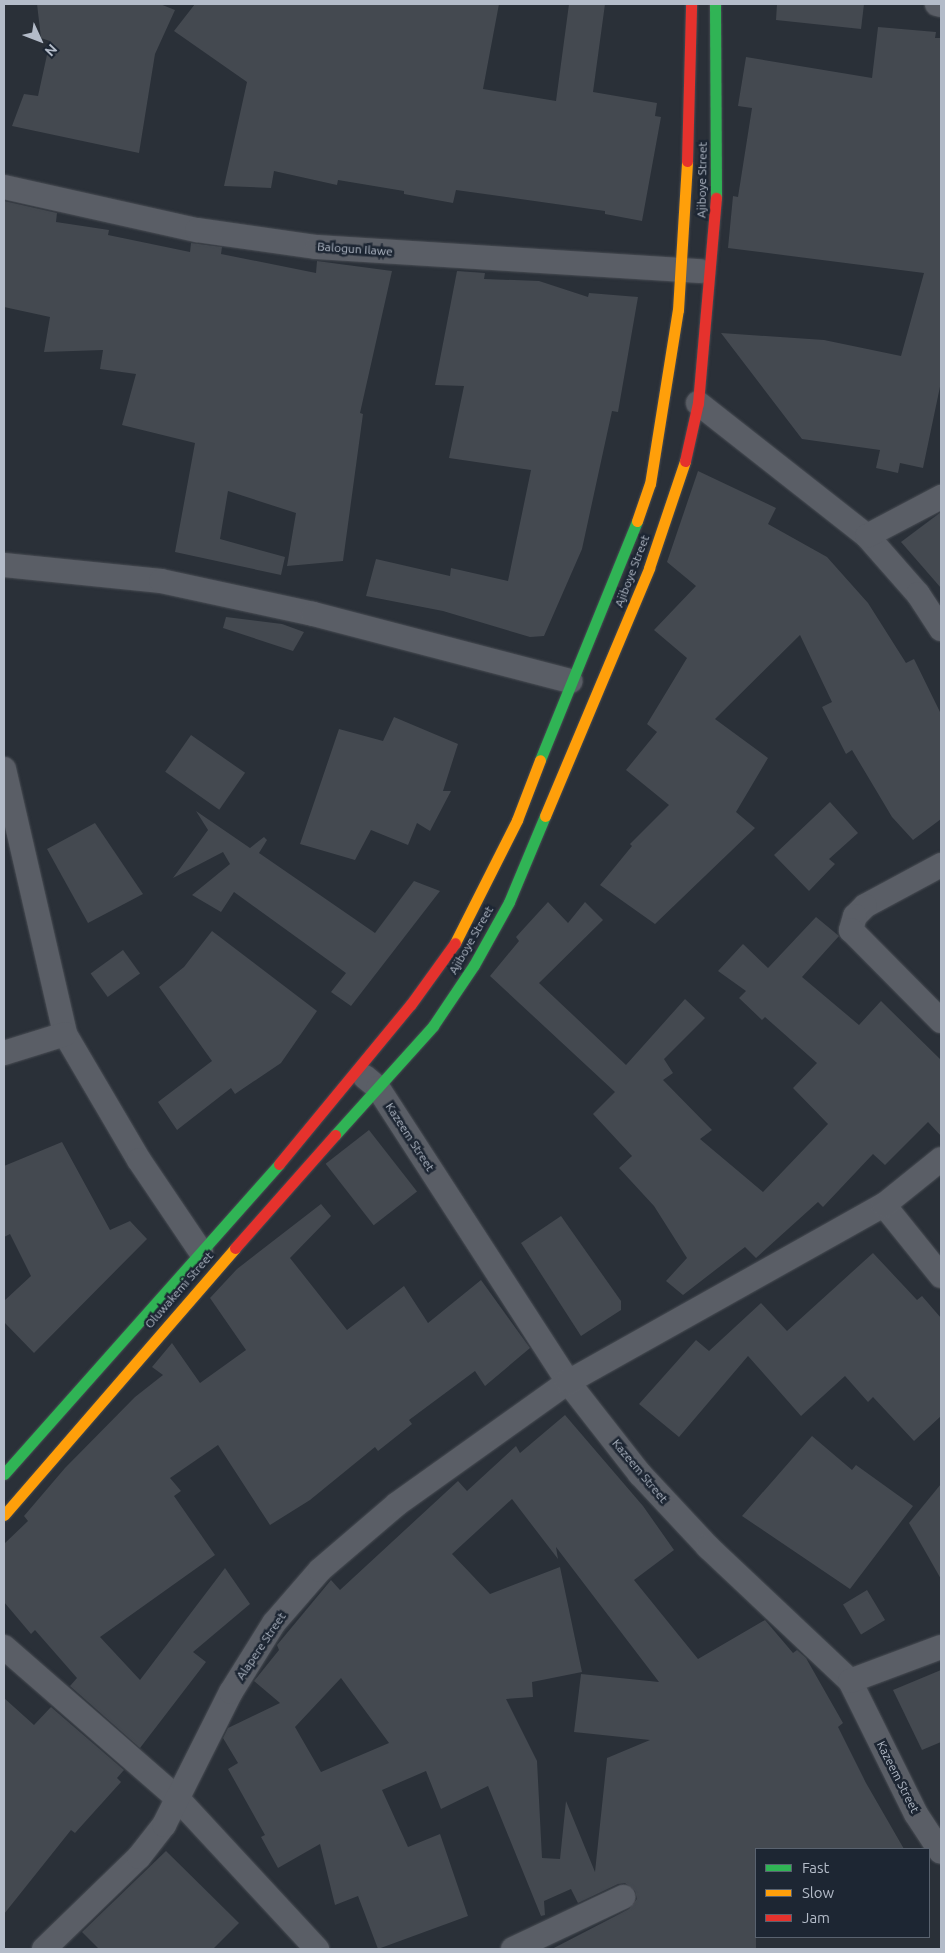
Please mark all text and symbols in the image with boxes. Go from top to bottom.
north arrow [15,15,65,65]
text: N [42,41,60,60]
street label: Ajiboye Street [694,142,710,218]
street label: Balogun Ilawe [317,239,393,259]
street label: Ajiboye Street [612,533,652,609]
street label: Ajiboye Street [446,903,496,977]
street label: Kazeem Street [383,1100,437,1174]
street label: Oluwakemi Street [142,1249,216,1331]
street label: Kazeem Street [609,1436,671,1506]
street label: Alapere Street [233,1610,289,1682]
street label: Kazeem Street [874,1739,922,1815]
legend [755,1848,930,1938]
text: Fast [802,1859,829,1876]
text: Slow [802,1884,834,1901]
text: Jam [802,1909,830,1926]

